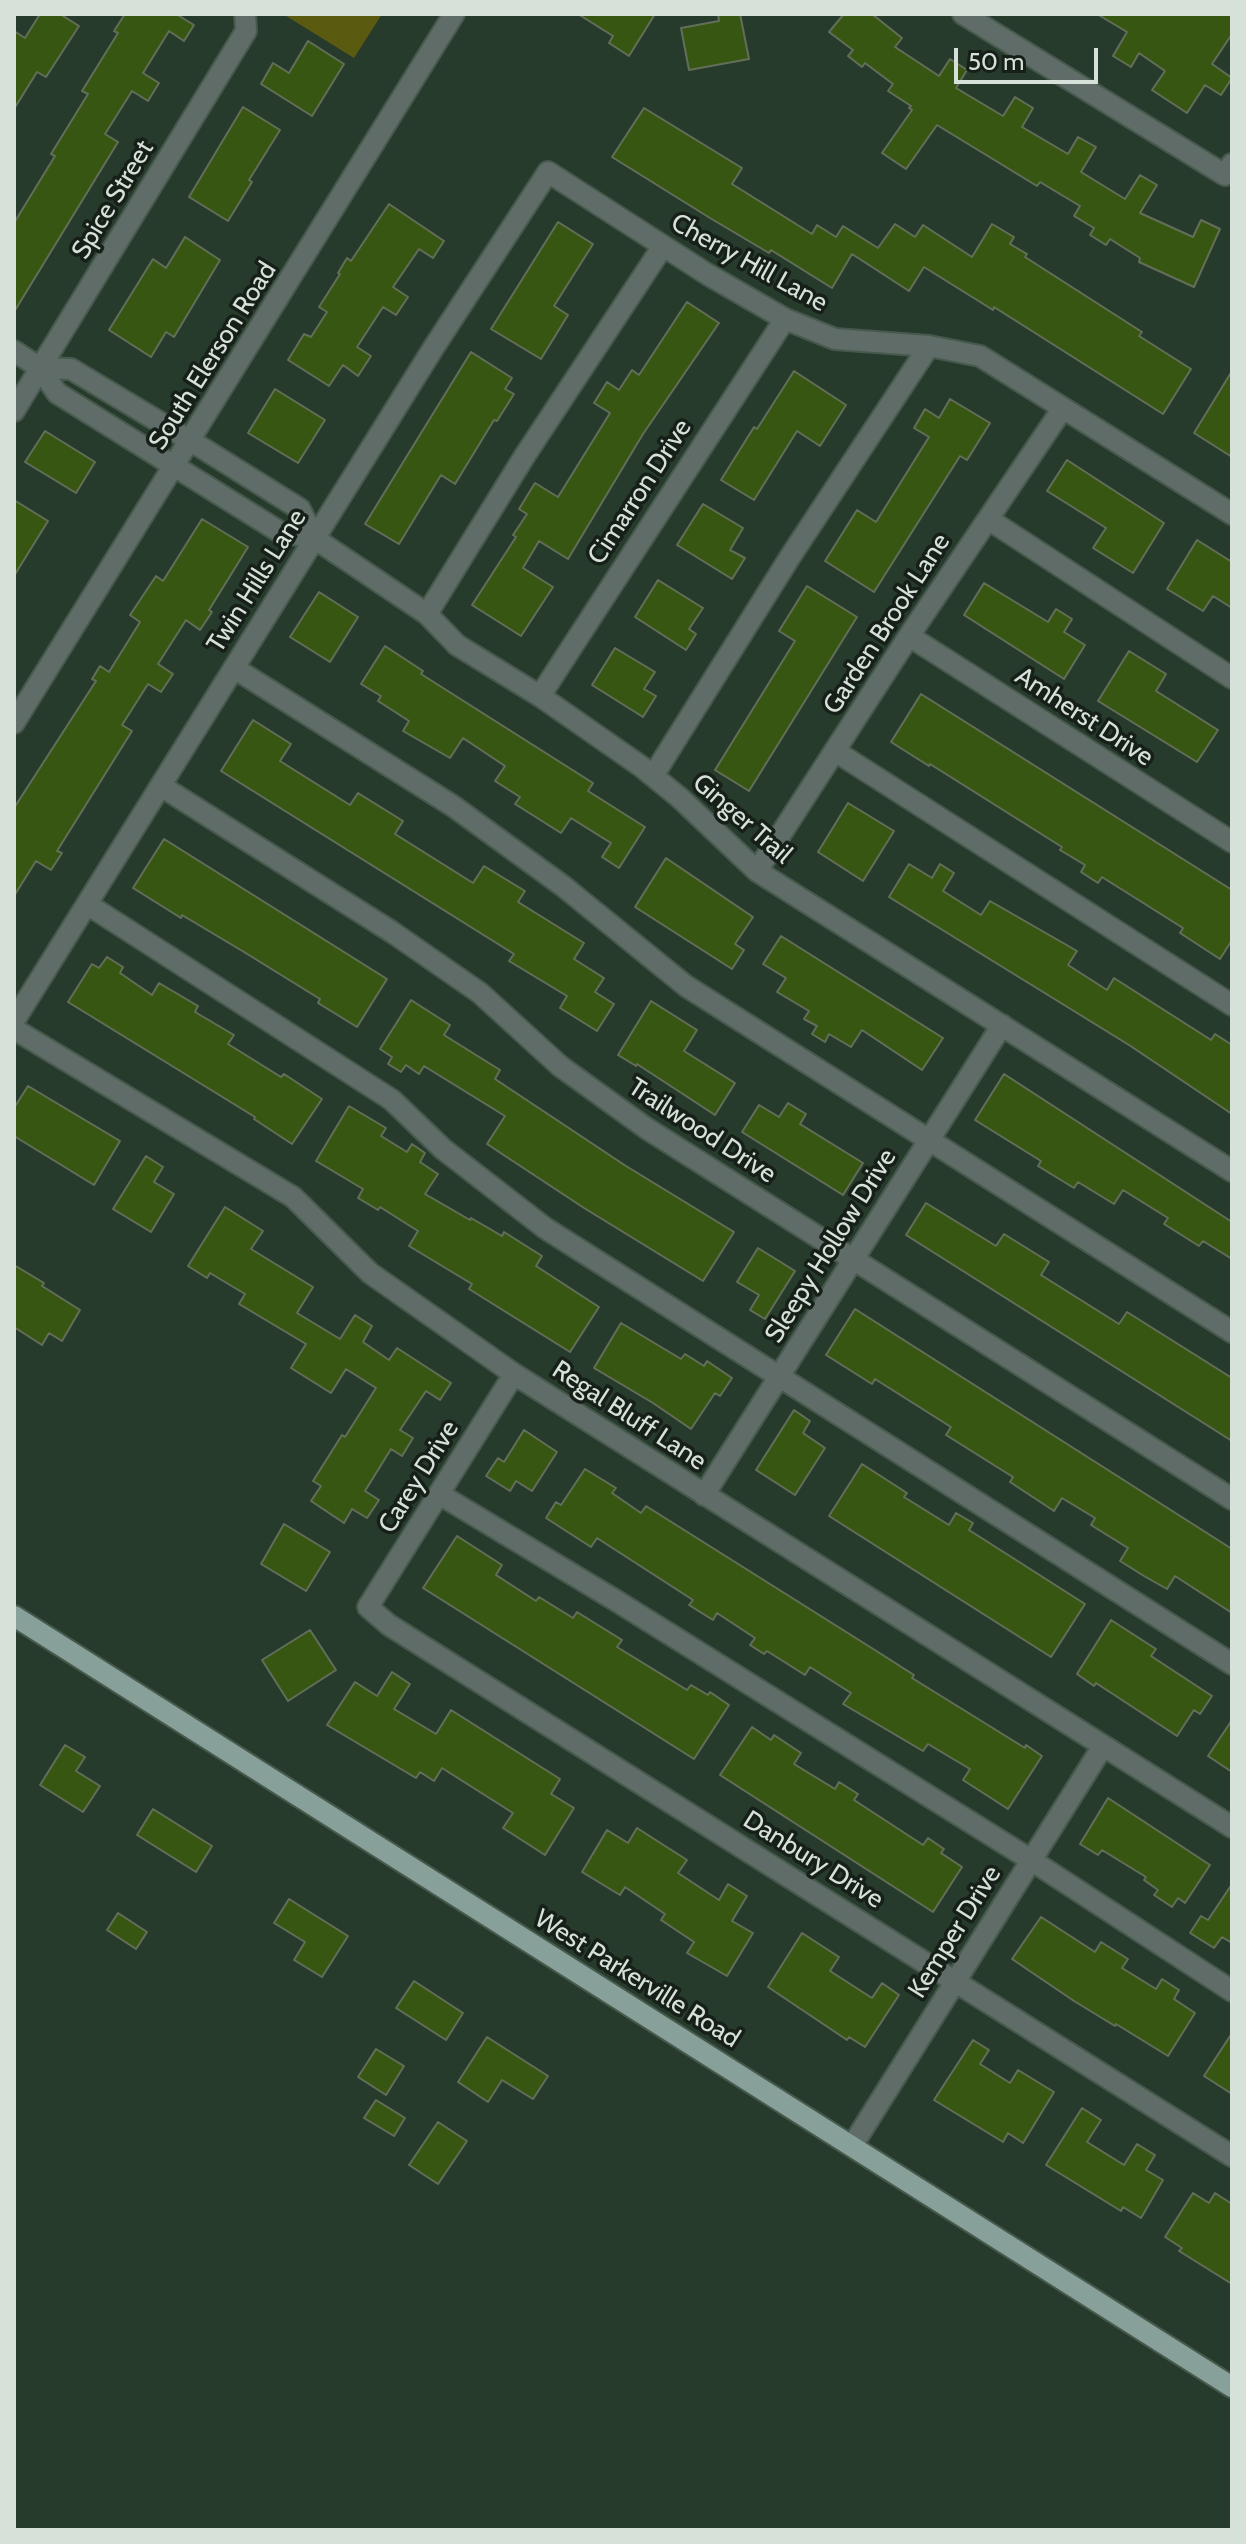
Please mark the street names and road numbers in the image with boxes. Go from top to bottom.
street label: Spice Street [65,135,161,265]
street label: Cherry Hill Lane [665,207,833,319]
street label: South Elerson Road [143,256,283,456]
street label: Cimarron Drive [582,414,698,570]
street label: Twin Hills Lane [201,504,313,658]
street label: Garden Brook Lane [817,528,957,720]
street label: Amherst Drive [1009,661,1159,773]
street label: Ginger Trail [686,767,798,871]
street label: Trailwood Drive [622,1072,782,1190]
street label: Sleepy Hollow Drive [759,1143,903,1349]
street label: Regal Bluff Lane [546,1355,712,1477]
street label: Carey Drive [372,1415,466,1539]
street label: Danbury Drive [737,1805,889,1915]
street label: Kemper Drive [902,1860,1008,2004]
street label: West Parkerville Road [529,1903,745,2055]

